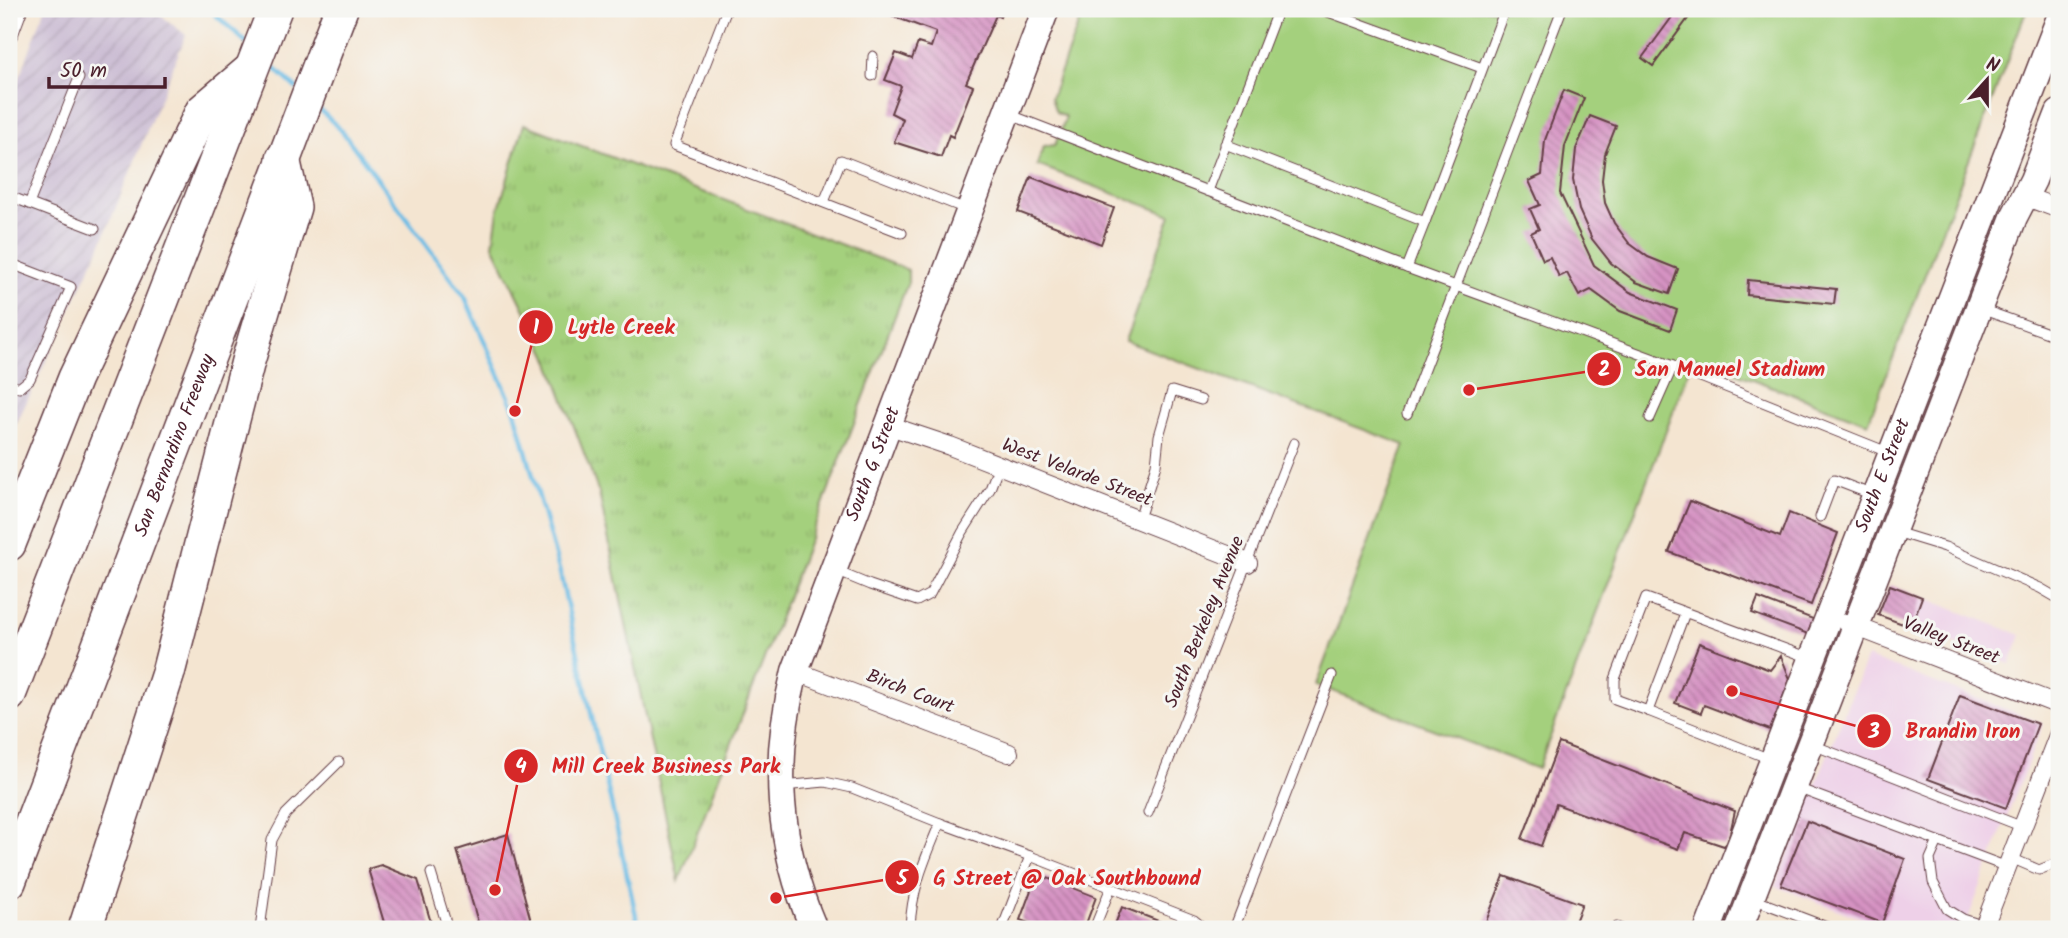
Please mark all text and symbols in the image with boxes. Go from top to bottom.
scale bar [49,46,164,90]
north arrow [1952,46,2022,116]
text: N [1981,50,2003,82]
text: 50 m [60,55,107,88]
callout: Lytle Creek [518,306,689,348]
text: 1 [533,312,540,345]
text: Lytle Creek [567,312,675,345]
callout: San Manuel Stadium [1586,348,1840,390]
street label: San Bernardino Freeway [127,349,224,541]
text: 2 [1598,354,1610,387]
text: San Manuel Stadium [1635,354,1825,387]
street label: South G Street [838,402,909,526]
street label: South E Street [1847,414,1919,537]
street label: West Velarde Street [997,431,1157,516]
street label: South Berkeley Avenue [1157,531,1253,712]
street label: Valley Street [1898,609,2004,673]
street label: Birch Court [862,662,959,723]
callout: Brandin Iron [1857,710,2035,752]
text: 3 [1867,716,1880,749]
text: Brandin Iron [1906,716,2020,749]
callout: Mill Creek Business Park [503,745,795,787]
text: 4 [515,751,527,784]
text: Mill Creek Business Park [552,751,781,784]
callout: G Street @ Oak Southbound [884,856,1215,898]
text: 5 [896,863,910,896]
text: G Street @ Oak Southbound [933,863,1201,896]

